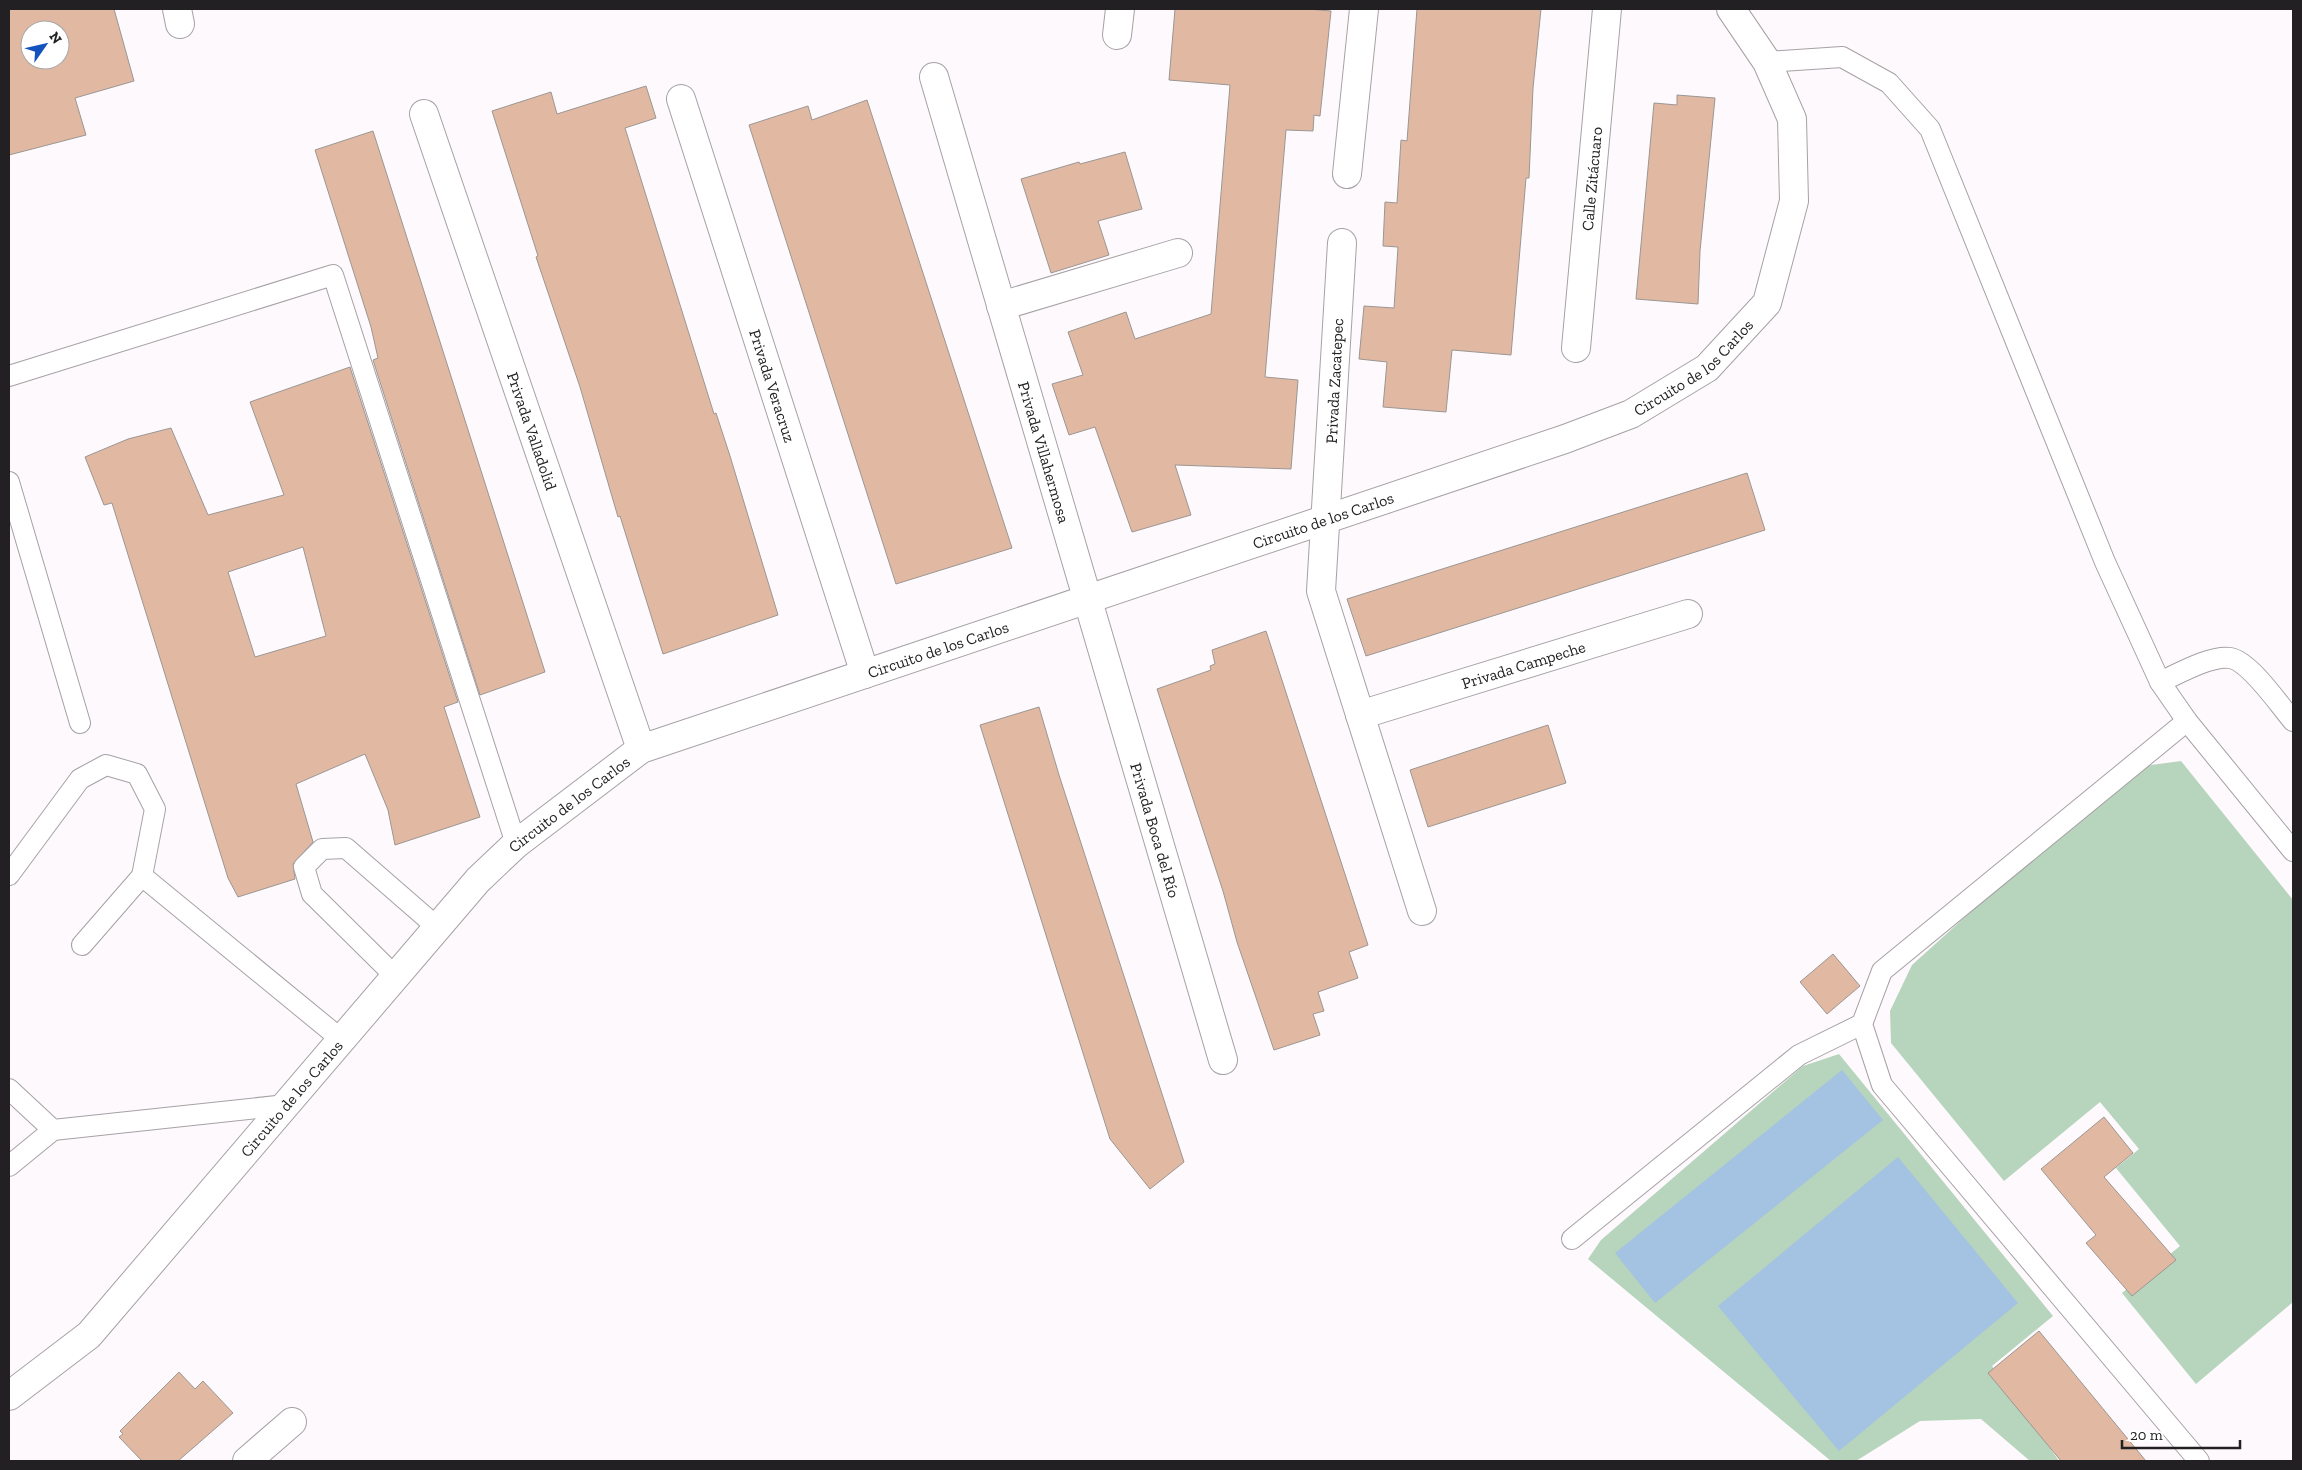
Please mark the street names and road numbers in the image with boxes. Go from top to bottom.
street label: Calle Zitácuaro [1578,126,1606,232]
street label: Circuito de los Carlos [1630,315,1757,420]
street label: Privada Zacatepec [1322,318,1347,444]
street label: Privada Veracruz [745,327,799,445]
street label: Privada Valladolid [503,370,561,493]
street label: Privada Villahermosa [1014,379,1074,525]
street label: Circuito de los Carlos [1250,488,1396,553]
street label: Circuito de los Carlos [865,617,1011,682]
street label: Privada Campeche [1459,637,1588,693]
street label: Circuito de los Carlos [504,752,634,856]
street label: Privada Boca del Río [1126,761,1184,900]
street label: Circuito de los Carlos [237,1036,347,1161]

